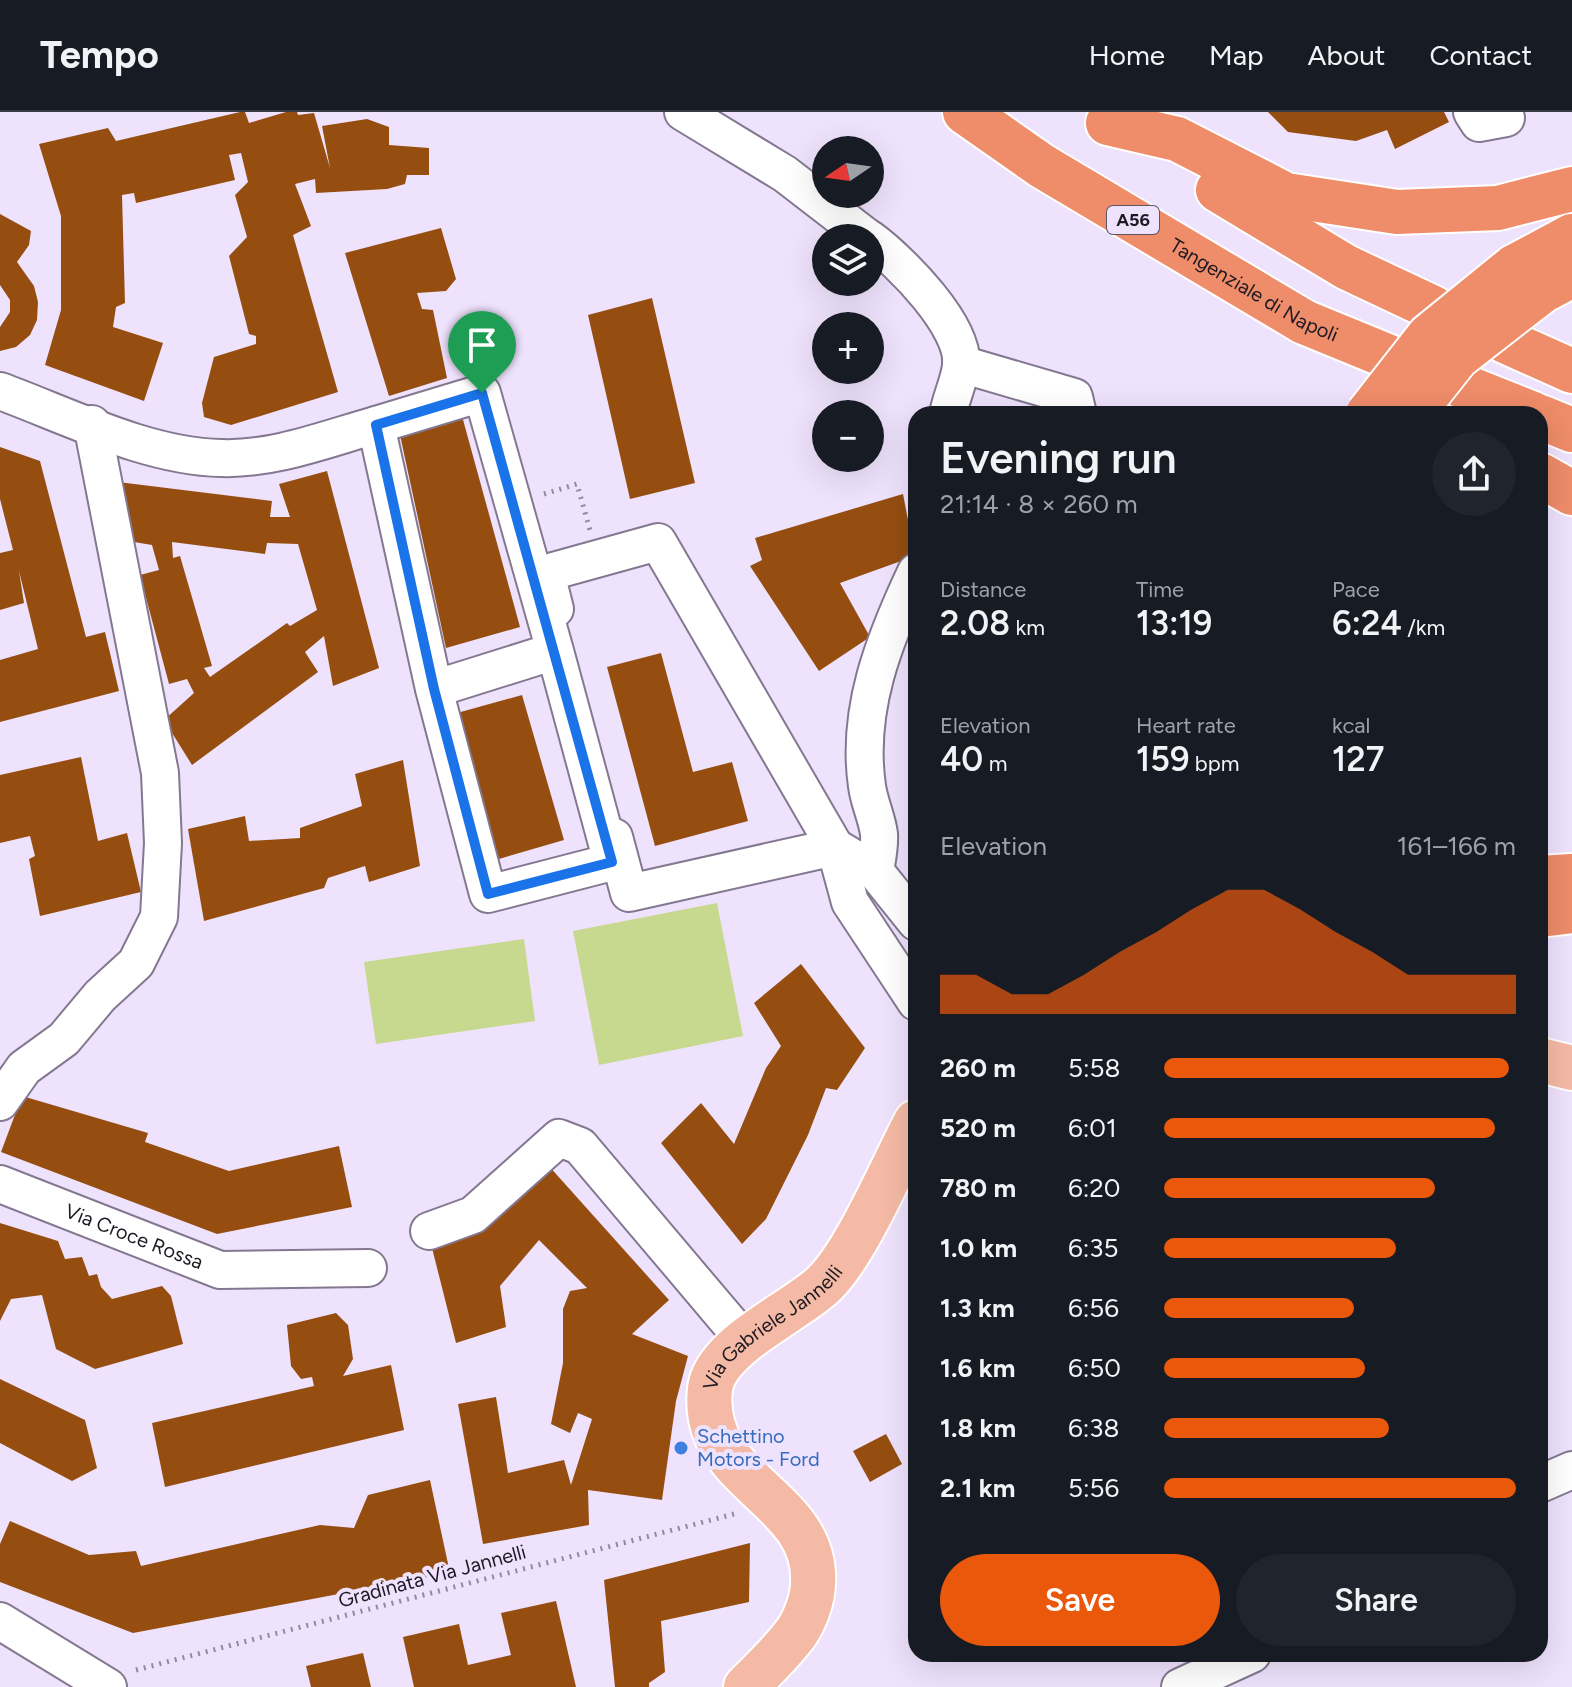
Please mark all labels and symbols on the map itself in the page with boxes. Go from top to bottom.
north arrow [812,136,884,208]
road number: A56 [1107,206,1159,234]
street label: Tangenziale di Napoli [1166,233,1342,347]
pin [448,311,516,393]
street label: Via Croce Rossa [62,1199,207,1274]
street label: Via Gabriele Jannelli [698,1260,848,1393]
place label: Schettino Motors - Ford [697,1424,820,1471]
marker: Schettino Motors - Ford [672,1439,690,1457]
street label: Gradinata Via Jannelli [336,1539,528,1613]

